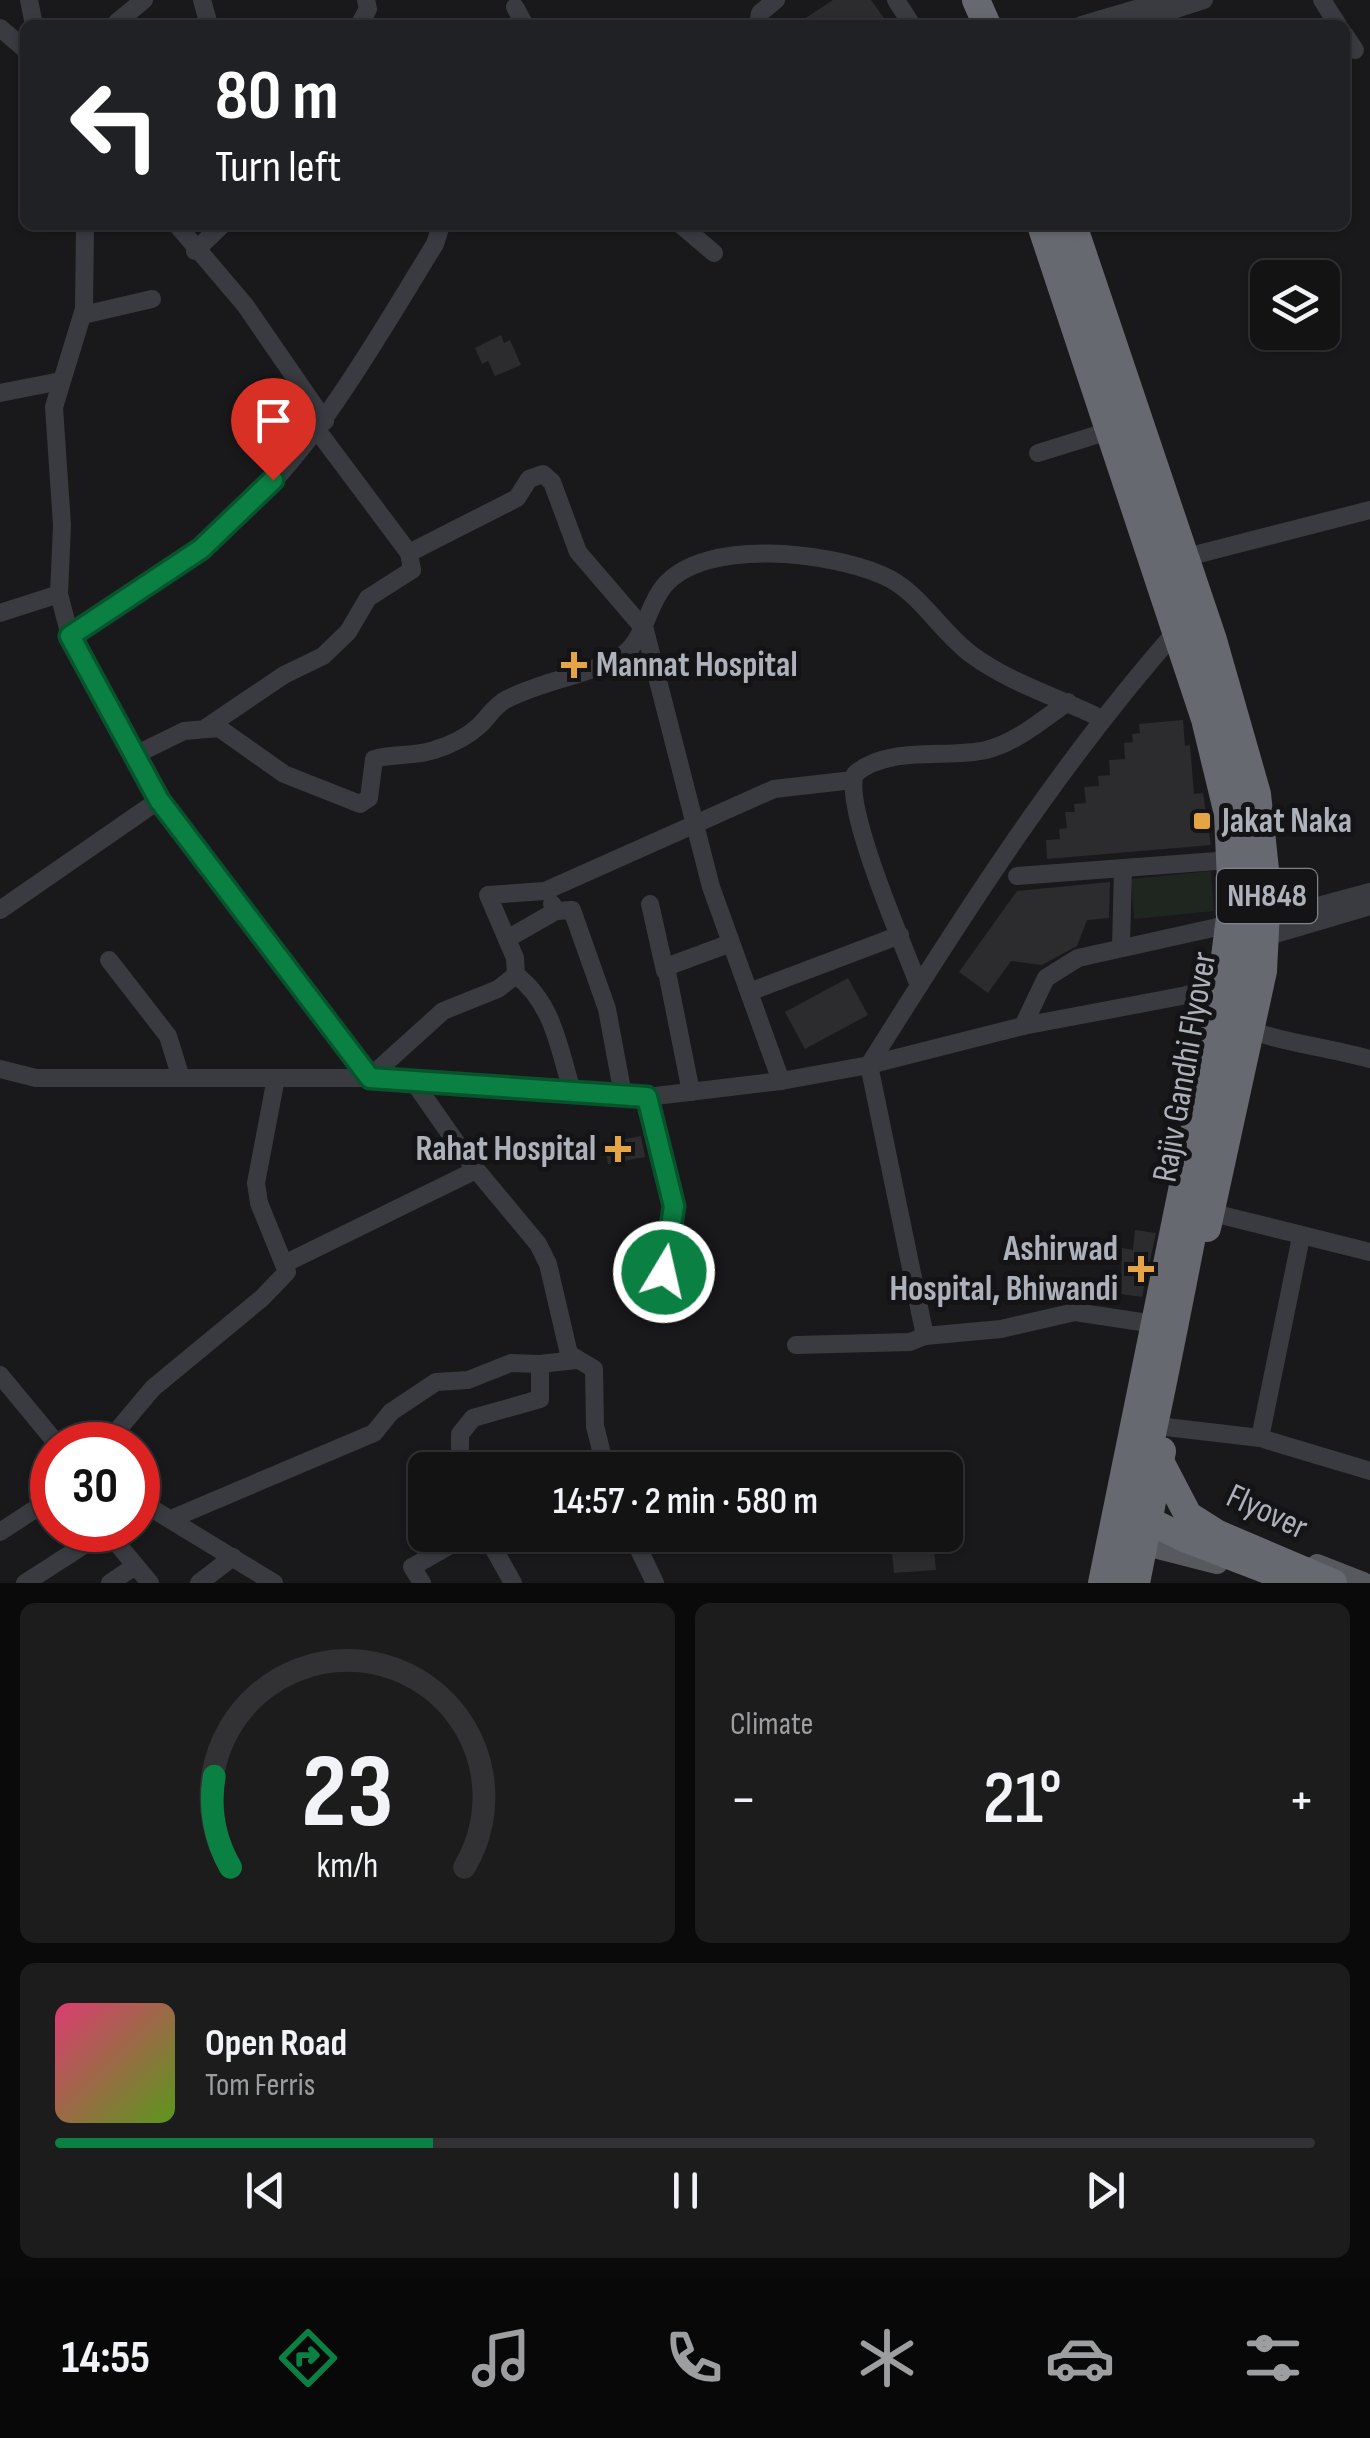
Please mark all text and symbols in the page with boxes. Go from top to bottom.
text: 80 m [215,55,339,139]
icon: left [50,60,180,190]
text: Turn left [215,140,341,195]
map controls [1250,260,1340,350]
button: layers [1250,260,1340,350]
pin [231,378,316,481]
icon: arrive [246,393,301,448]
place label: Mannat Hospital [596,644,798,687]
marker: Mannat Hospital [561,652,587,678]
place label: Jakat Naka [1221,800,1352,843]
marker: Jakat Naka [1191,810,1213,832]
road number: NH848 [1217,869,1317,923]
street label: Rajiv Gandhi Flyover [1144,948,1226,1186]
place label: Rahat Hospital [415,1128,596,1171]
marker: Rahat Hospital [605,1136,631,1162]
position arrow [612,1220,716,1324]
place label: Ashirwad Hospital, Bhiwandi [889,1228,1118,1311]
marker: Ashirwad Hospital, Bhiwandi [1128,1256,1154,1282]
speed limit sign: 30 [30,1422,160,1552]
street label: Flyover [1220,1475,1314,1549]
text: 14:57 · 2 min · 580 m [553,1479,818,1524]
text: Climate [730,1705,813,1744]
text: 23 [301,1731,394,1856]
text: 21° [983,1754,1062,1845]
text: − [730,1767,757,1834]
text: + [1288,1767,1315,1834]
text: km/h [317,1845,378,1888]
text: Open Road [205,2021,347,2066]
text: Tom Ferris [205,2066,315,2105]
icon: previous [238,2163,293,2218]
icon: pause [658,2163,713,2218]
icon: next [1078,2163,1133,2218]
icon: directions [273,2323,343,2393]
icon: music [466,2323,536,2393]
icon: phone [659,2323,729,2393]
icon: climate [852,2323,922,2393]
icon: car [1045,2323,1115,2393]
icon: filters [1238,2323,1308,2393]
text: 14:55 [62,2331,150,2386]

